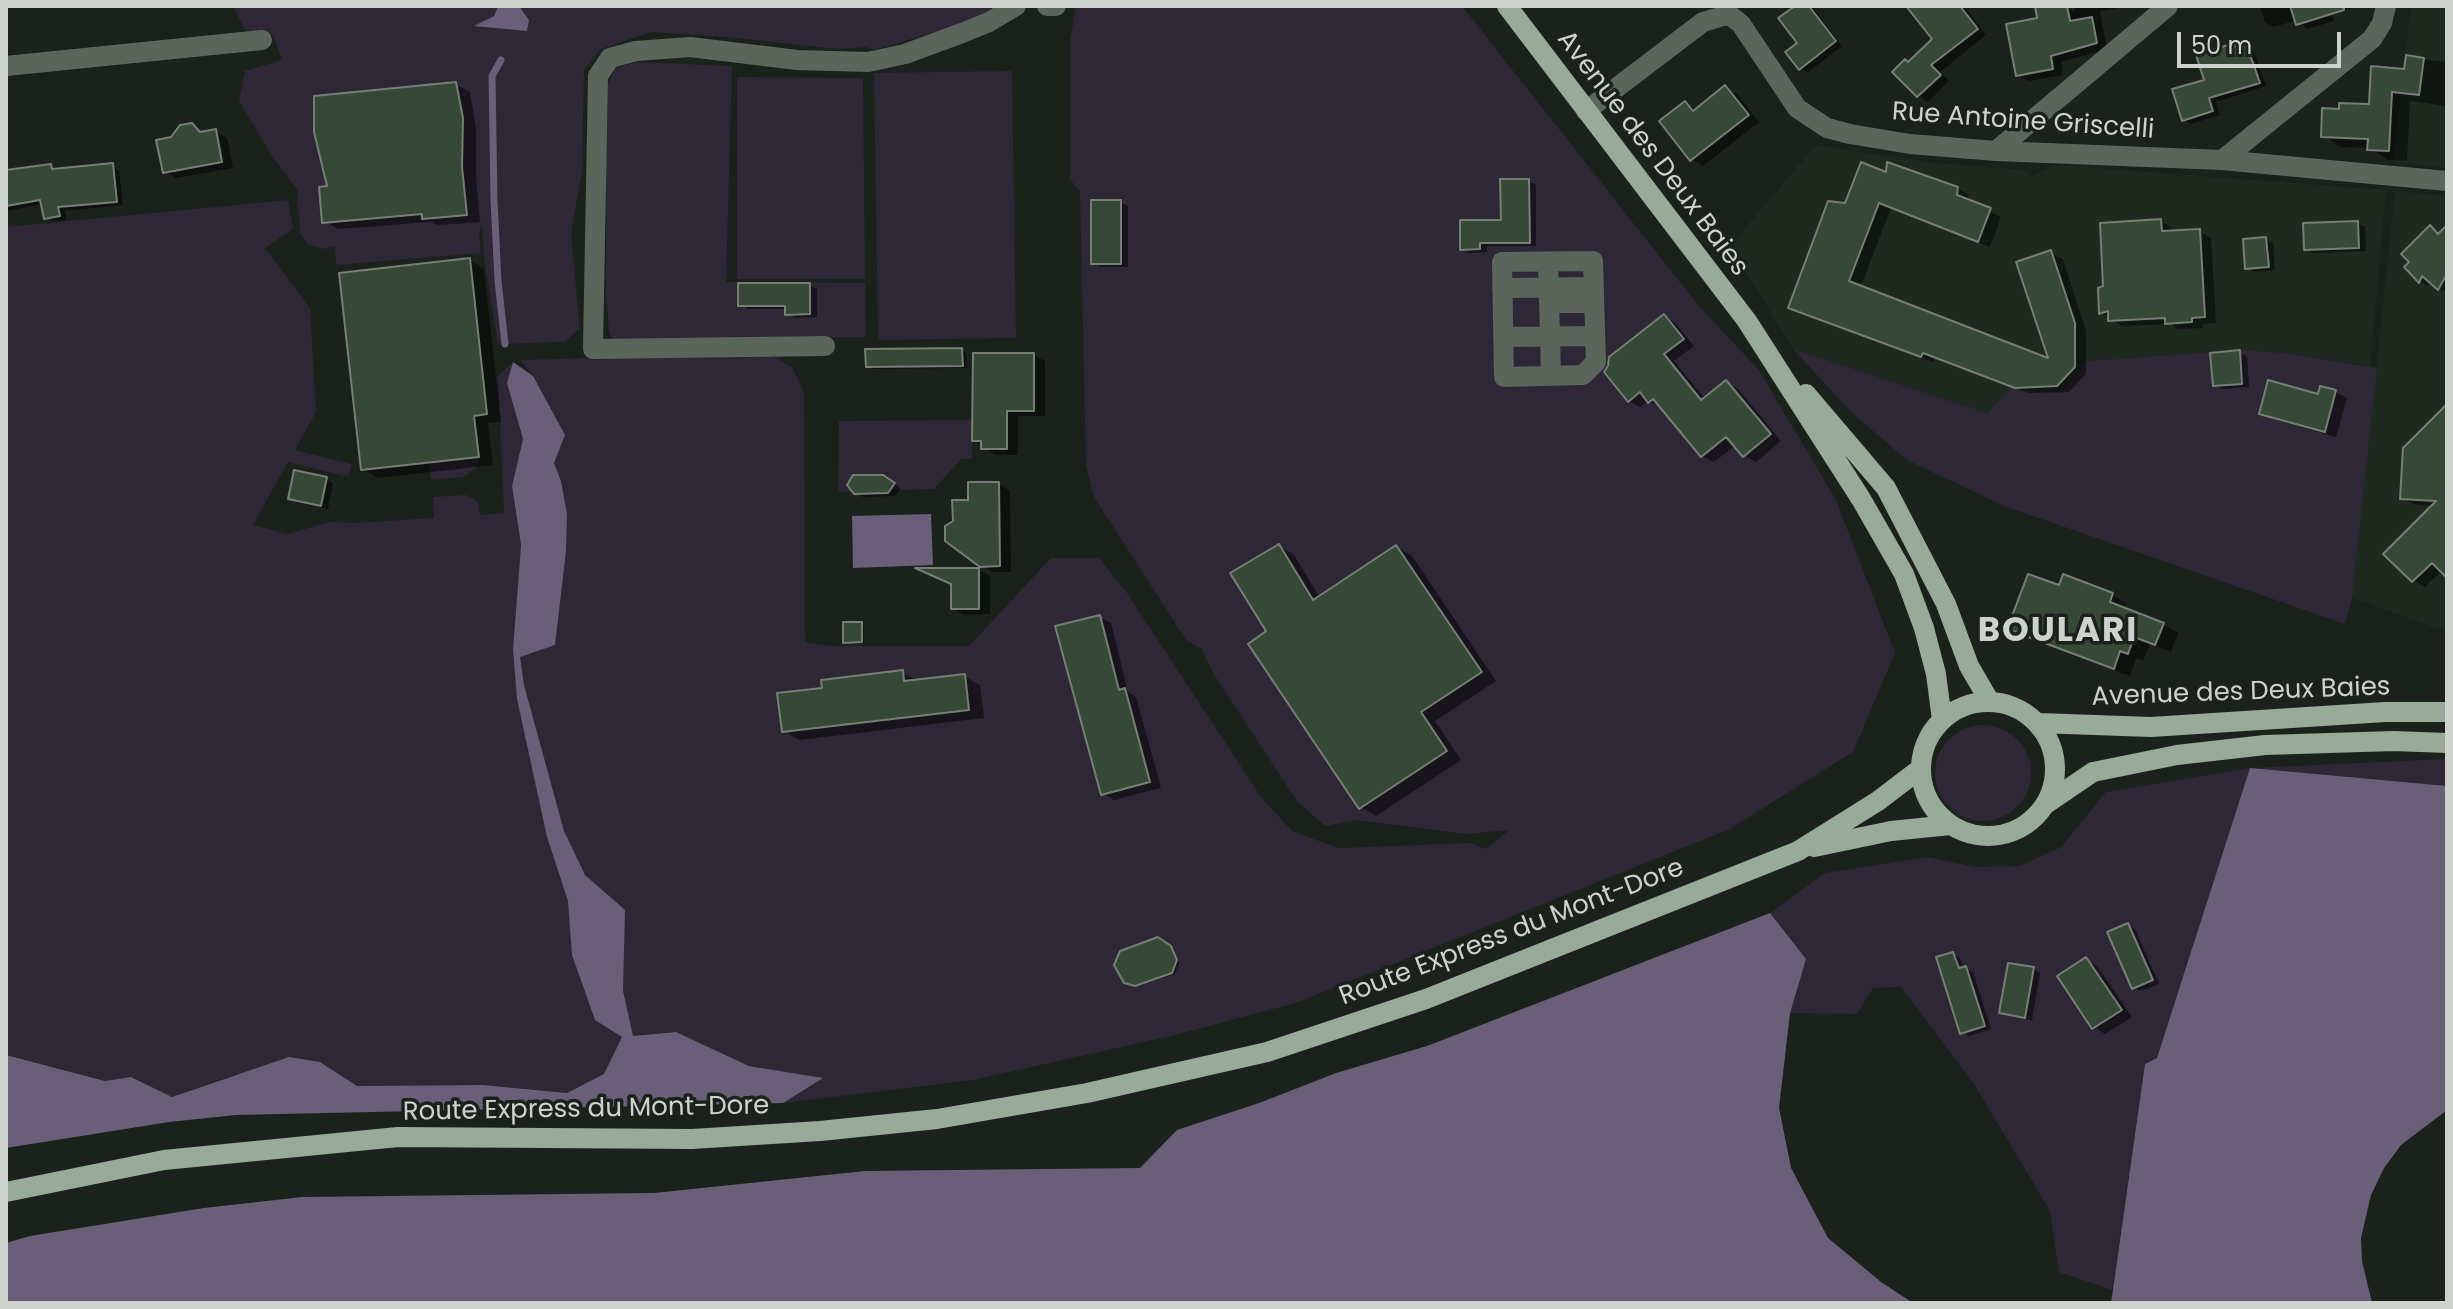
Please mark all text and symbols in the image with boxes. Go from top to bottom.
scale bar [2181,16,2345,66]
street label: Avenue des Deux Baies [1550,25,1754,283]
text: 50 m [2191,29,2252,62]
street label: Rue Antoine Griscelli [1891,97,2155,147]
district label: BOULARI [1978,612,2138,652]
street label: Avenue des Deux Baies [2091,672,2391,714]
street label: Route Express du Mont-Dore [1335,853,1689,1013]
street label: Route Express du Mont-Dore [403,1091,769,1129]

